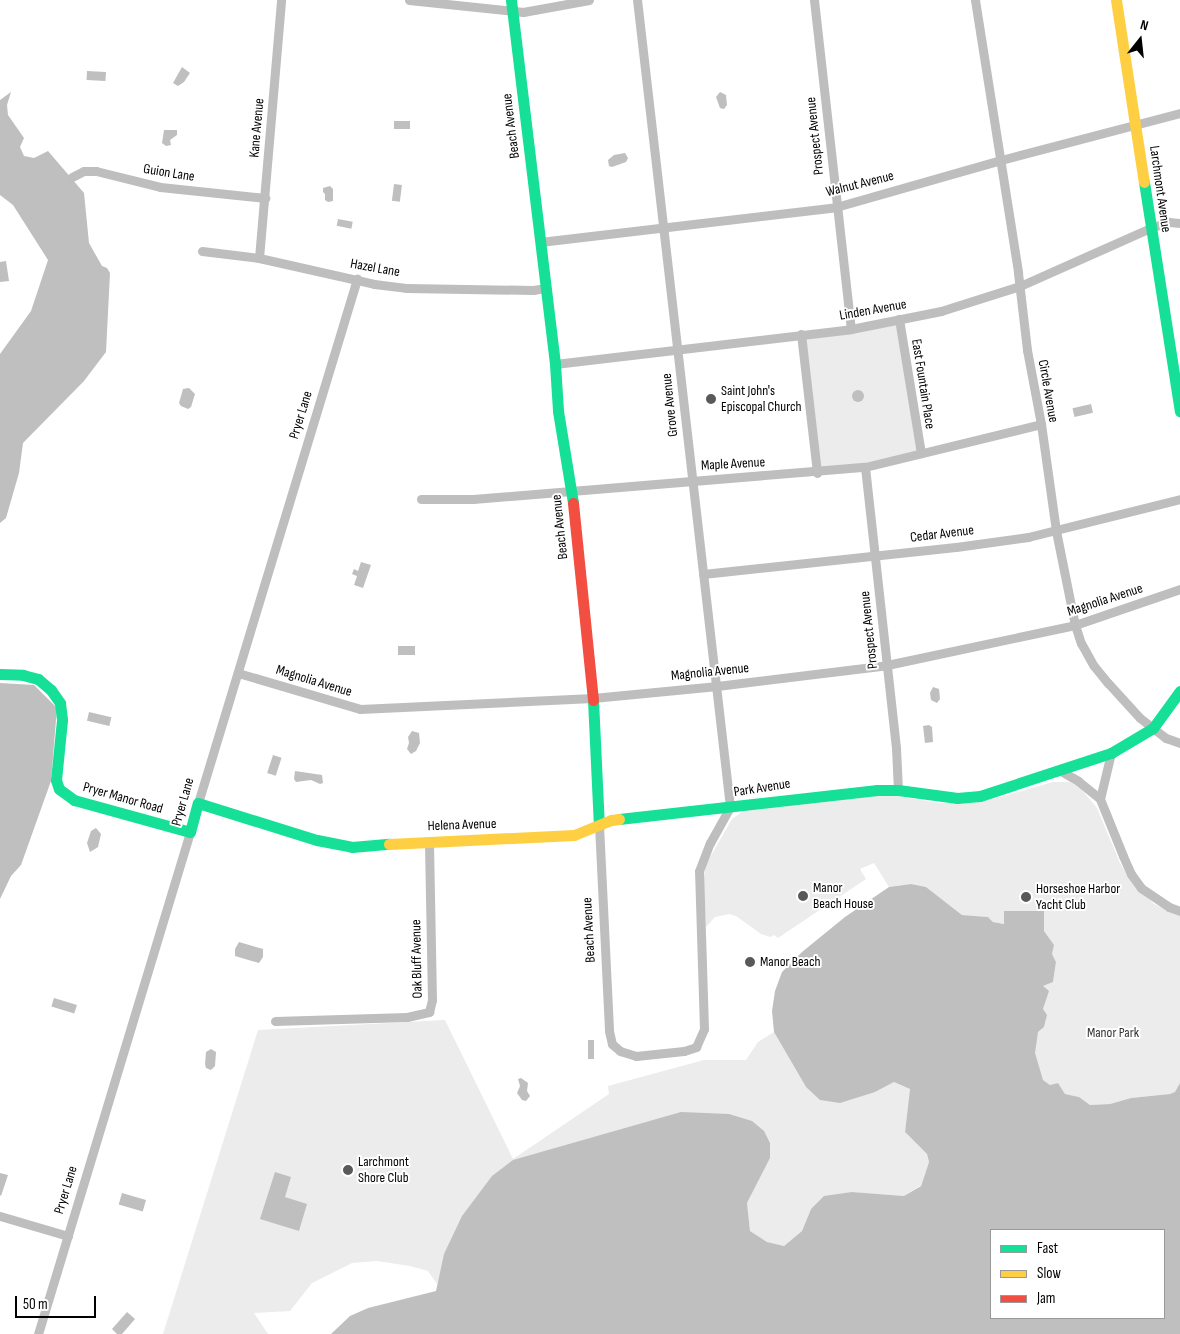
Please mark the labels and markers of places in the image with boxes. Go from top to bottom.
place label: Saint John's Episcopal Church [721,383,802,416]
marker: Saint John's Episcopal Church [705,393,717,405]
place label: Manor Beach House [813,880,873,912]
place label: Horseshoe Harbor Yacht Club [1036,881,1120,914]
marker: Manor Beach House [797,890,809,902]
marker: Horseshoe Harbor Yacht Club [1020,891,1032,903]
place label: Manor Beach [760,954,821,970]
marker: Manor Beach [744,956,756,968]
place label: Larchmont Shore Club [358,1154,409,1186]
marker: Larchmont Shore Club [342,1164,354,1176]

